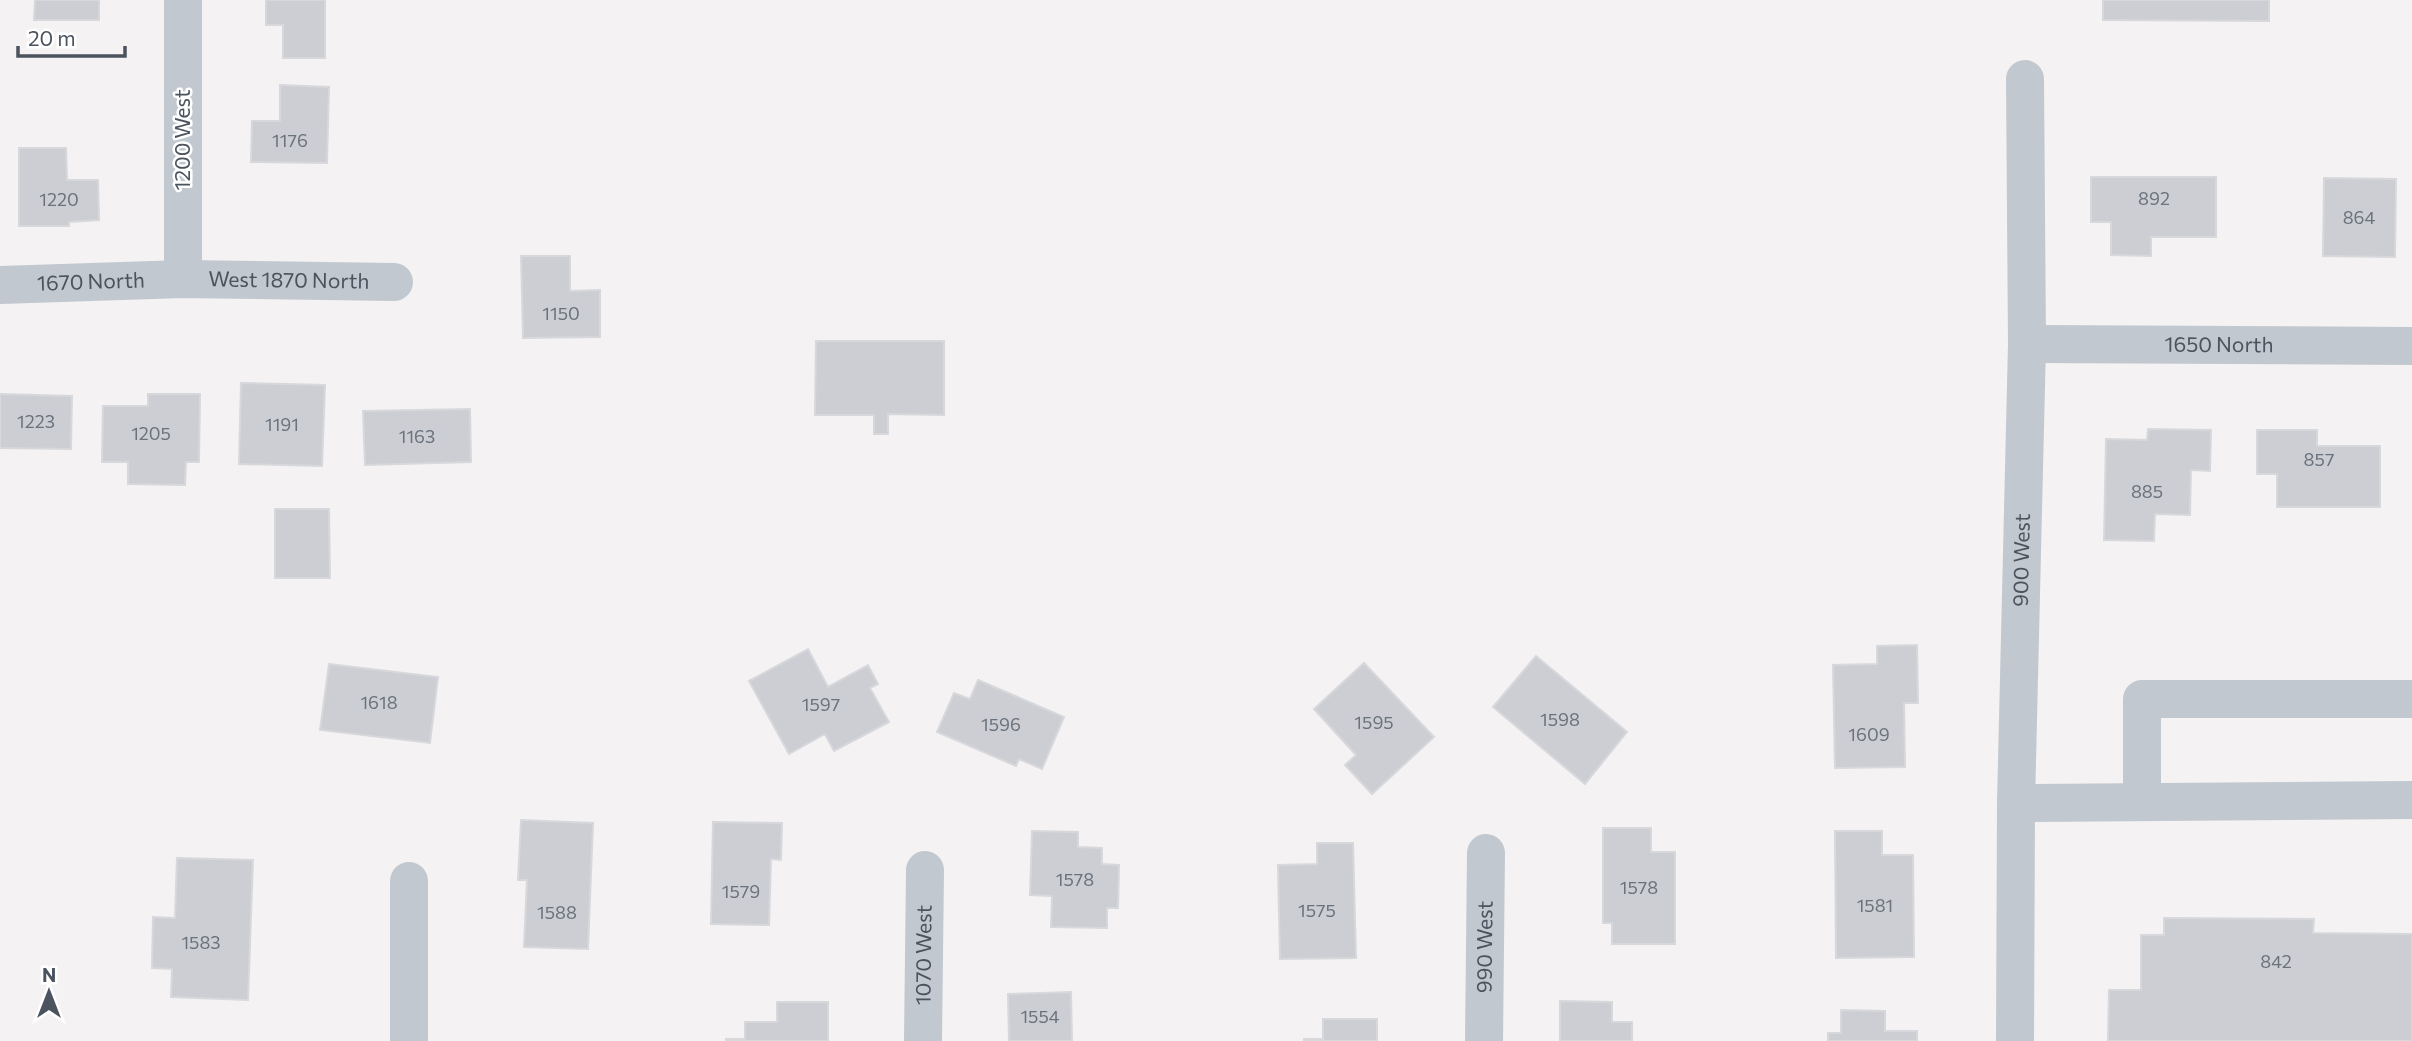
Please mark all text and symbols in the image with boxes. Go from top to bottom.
scale bar [18,14,124,58]
text: 20 m [28,25,76,50]
street label: 1200 West [169,89,194,191]
house number: 1176 [272,129,308,151]
house number: 892 [2138,187,2170,209]
house number: 1220 [39,188,79,210]
house number: 864 [2343,206,2376,228]
street label: West 1870 North [208,265,370,293]
street label: 1670 North [37,266,145,295]
house number: 1150 [542,302,580,324]
street label: 1650 North [2164,331,2274,356]
house number: 1223 [17,410,55,432]
house number: 1191 [265,413,299,435]
house number: 1205 [131,422,171,444]
house number: 1163 [399,425,435,447]
house number: 857 [2304,448,2334,470]
house number: 885 [2131,480,2163,502]
street label: 900 West [2007,513,2034,607]
house number: 1618 [360,691,398,713]
house number: 1597 [802,693,840,715]
house number: 1598 [1540,708,1580,730]
house number: 1595 [1354,711,1394,733]
house number: 1596 [981,713,1021,735]
house number: 1609 [1848,723,1890,745]
house number: 1578 [1056,868,1094,890]
house number: 1578 [1620,876,1658,898]
house number: 1579 [722,880,760,902]
house number: 1581 [1857,894,1893,916]
house number: 1575 [1298,899,1336,921]
house number: 1588 [537,901,577,923]
street label: 990 West [1471,901,1496,993]
street label: 1070 West [909,905,936,1005]
house number: 1583 [181,931,221,953]
house number: 842 [2260,950,2292,972]
north arrow [14,957,84,1027]
text: N [42,963,56,986]
house number: 1554 [1020,1005,1060,1027]

